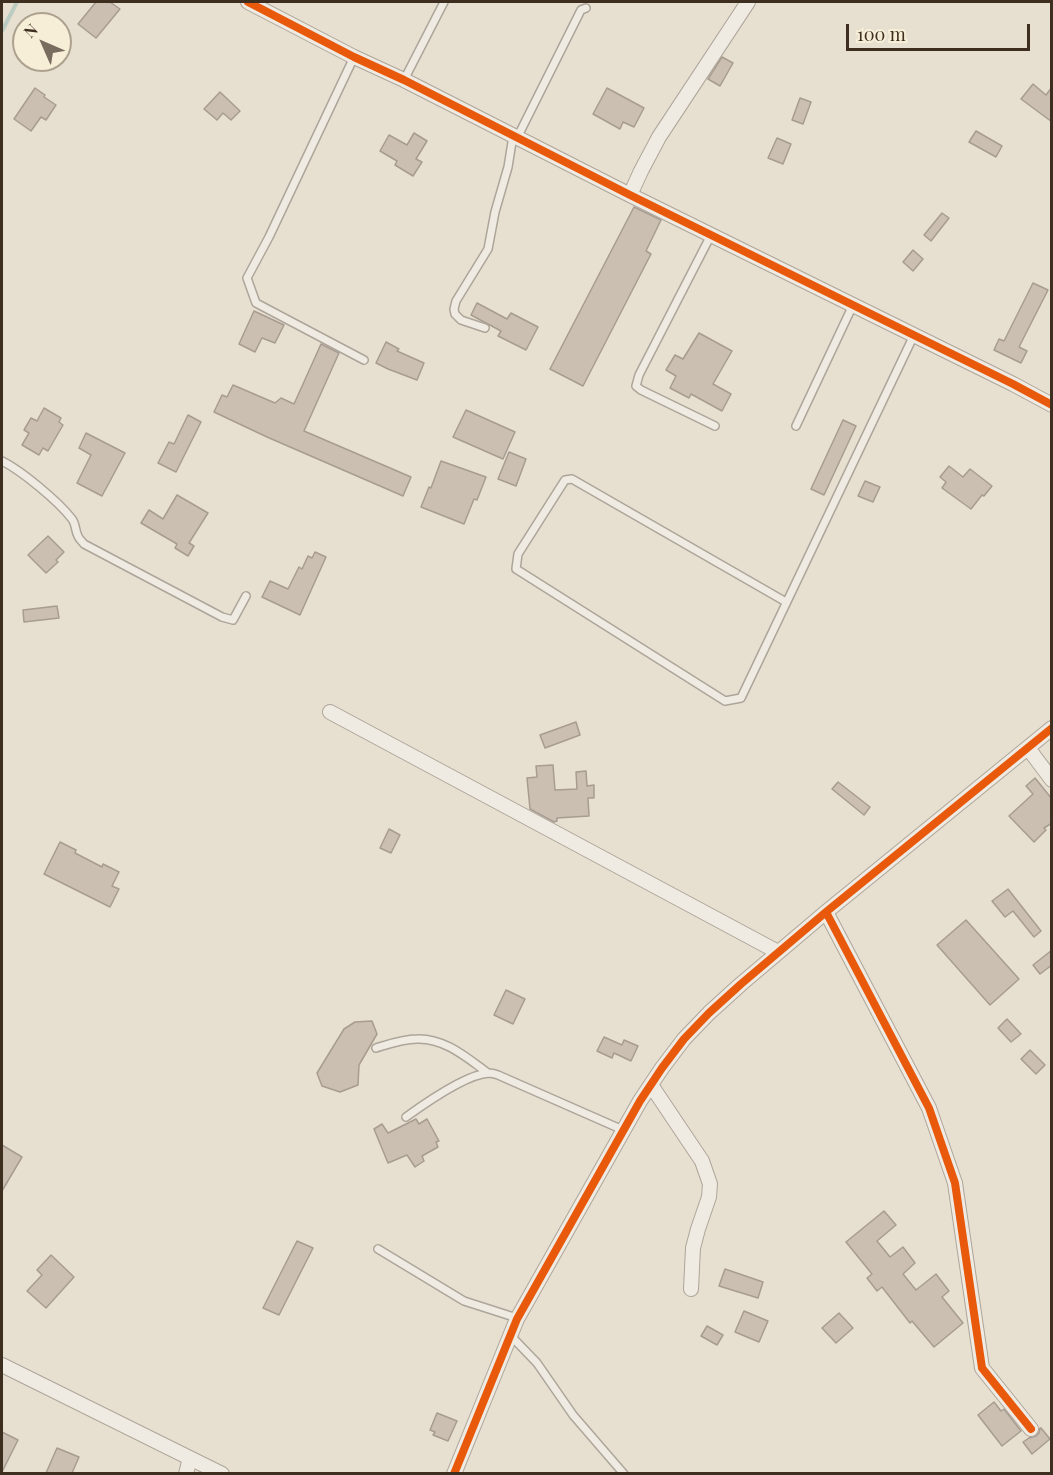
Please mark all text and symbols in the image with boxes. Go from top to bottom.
north arrow [12,12,72,72]
scale bar [849,12,1034,50]
text: N [19,19,42,42]
text: 100 m [857,22,906,46]

